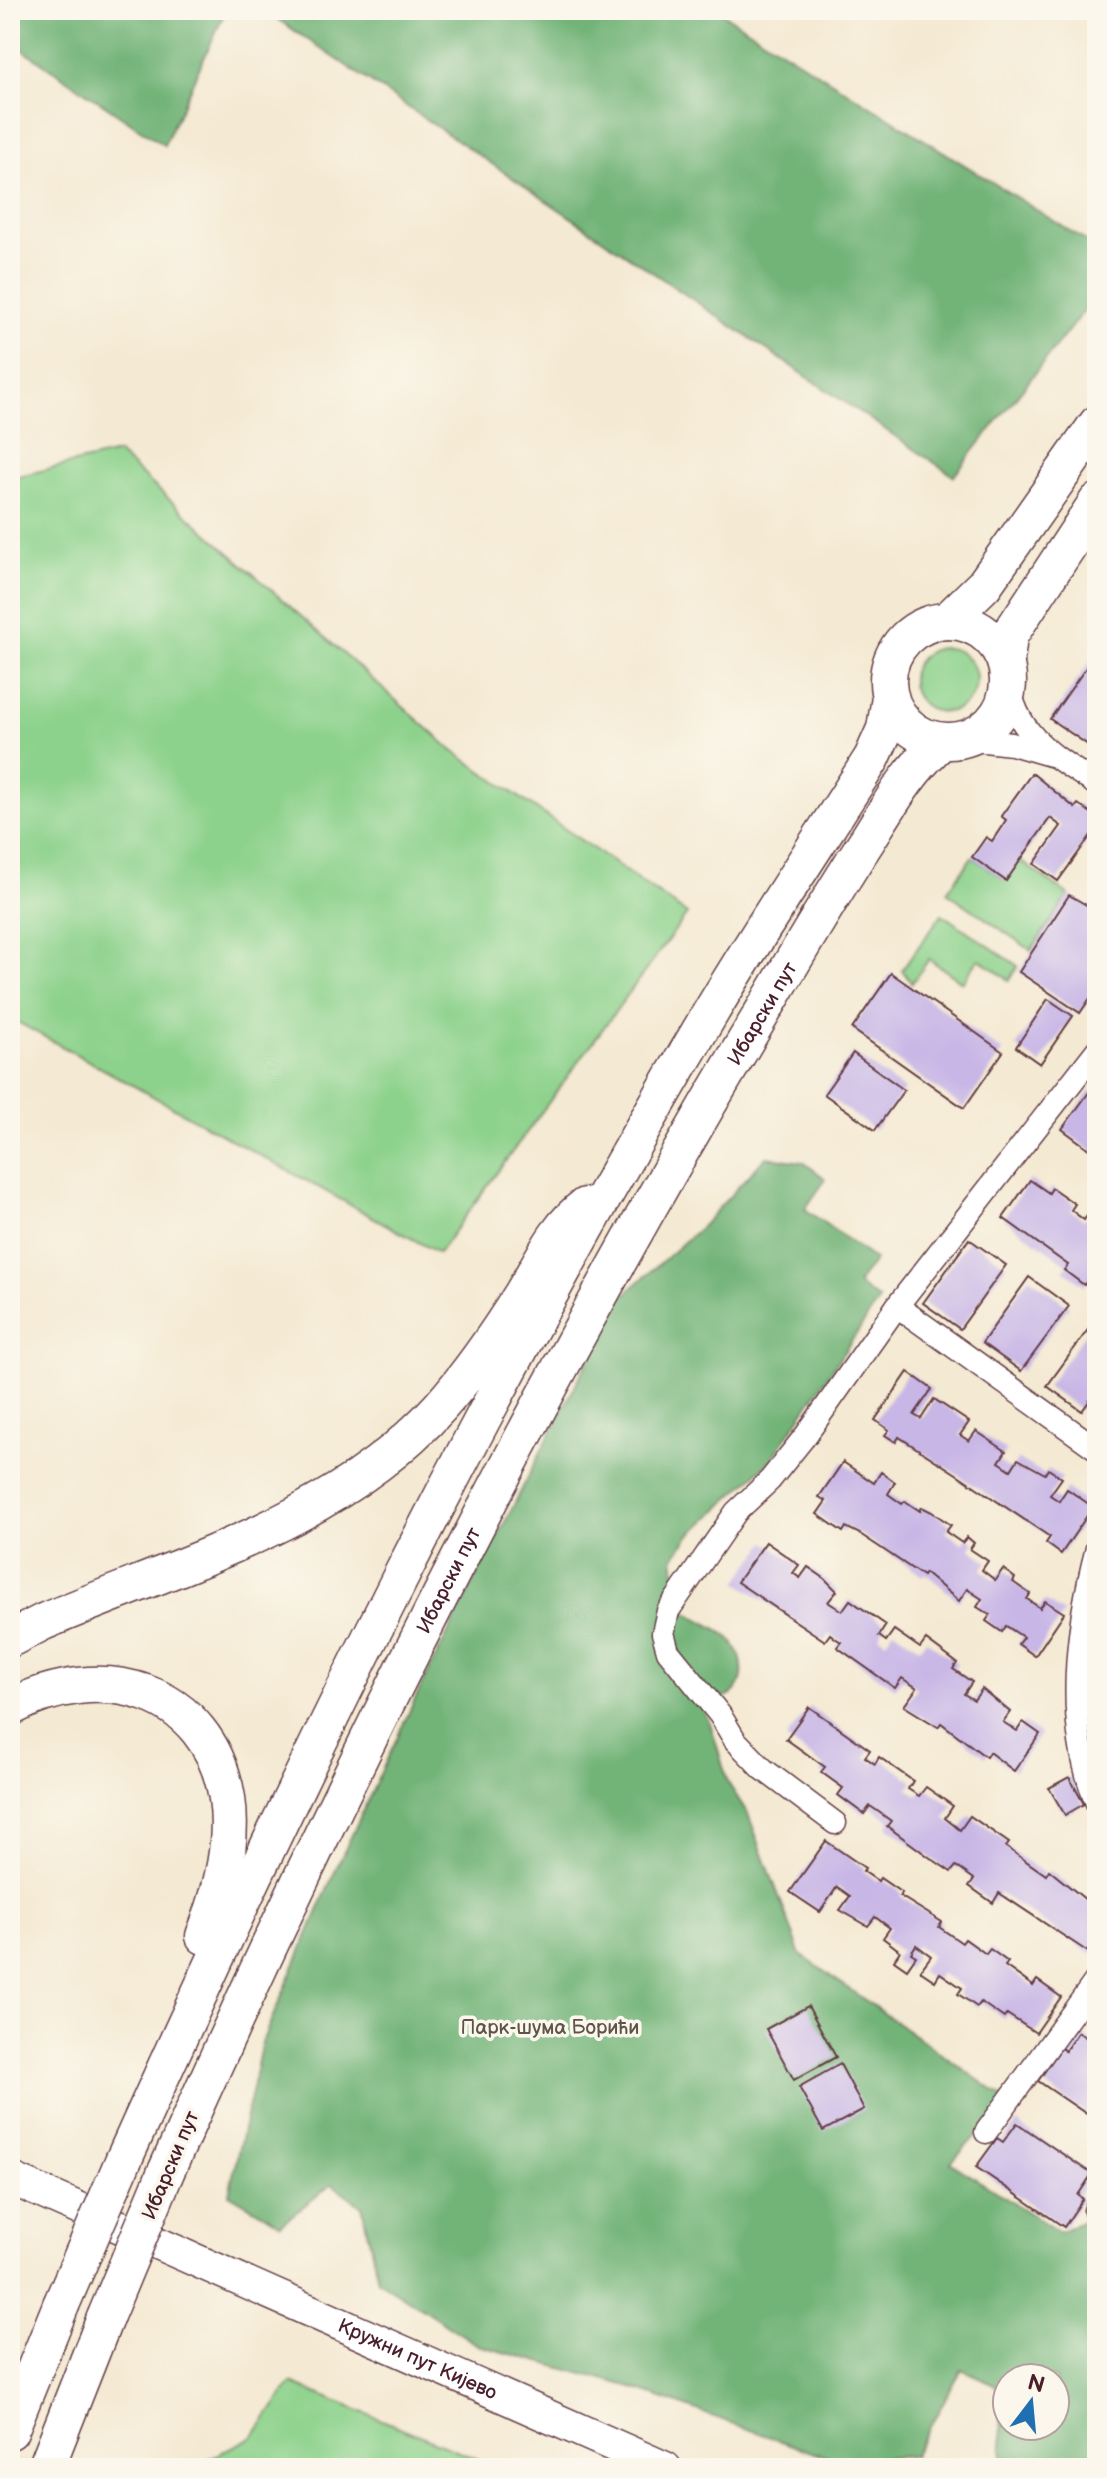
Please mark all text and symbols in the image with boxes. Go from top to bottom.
street label: Ибарски пут [723,957,803,1070]
street label: Ибарски пут [412,1523,487,1638]
park label: Парк-шума Борићи [461,2016,639,2040]
street label: Ибарски пут [137,2107,205,2223]
street label: Кружни пут Кијево [334,2314,501,2405]
north arrow [991,2362,1071,2442]
text: N [1024,2369,1048,2399]

